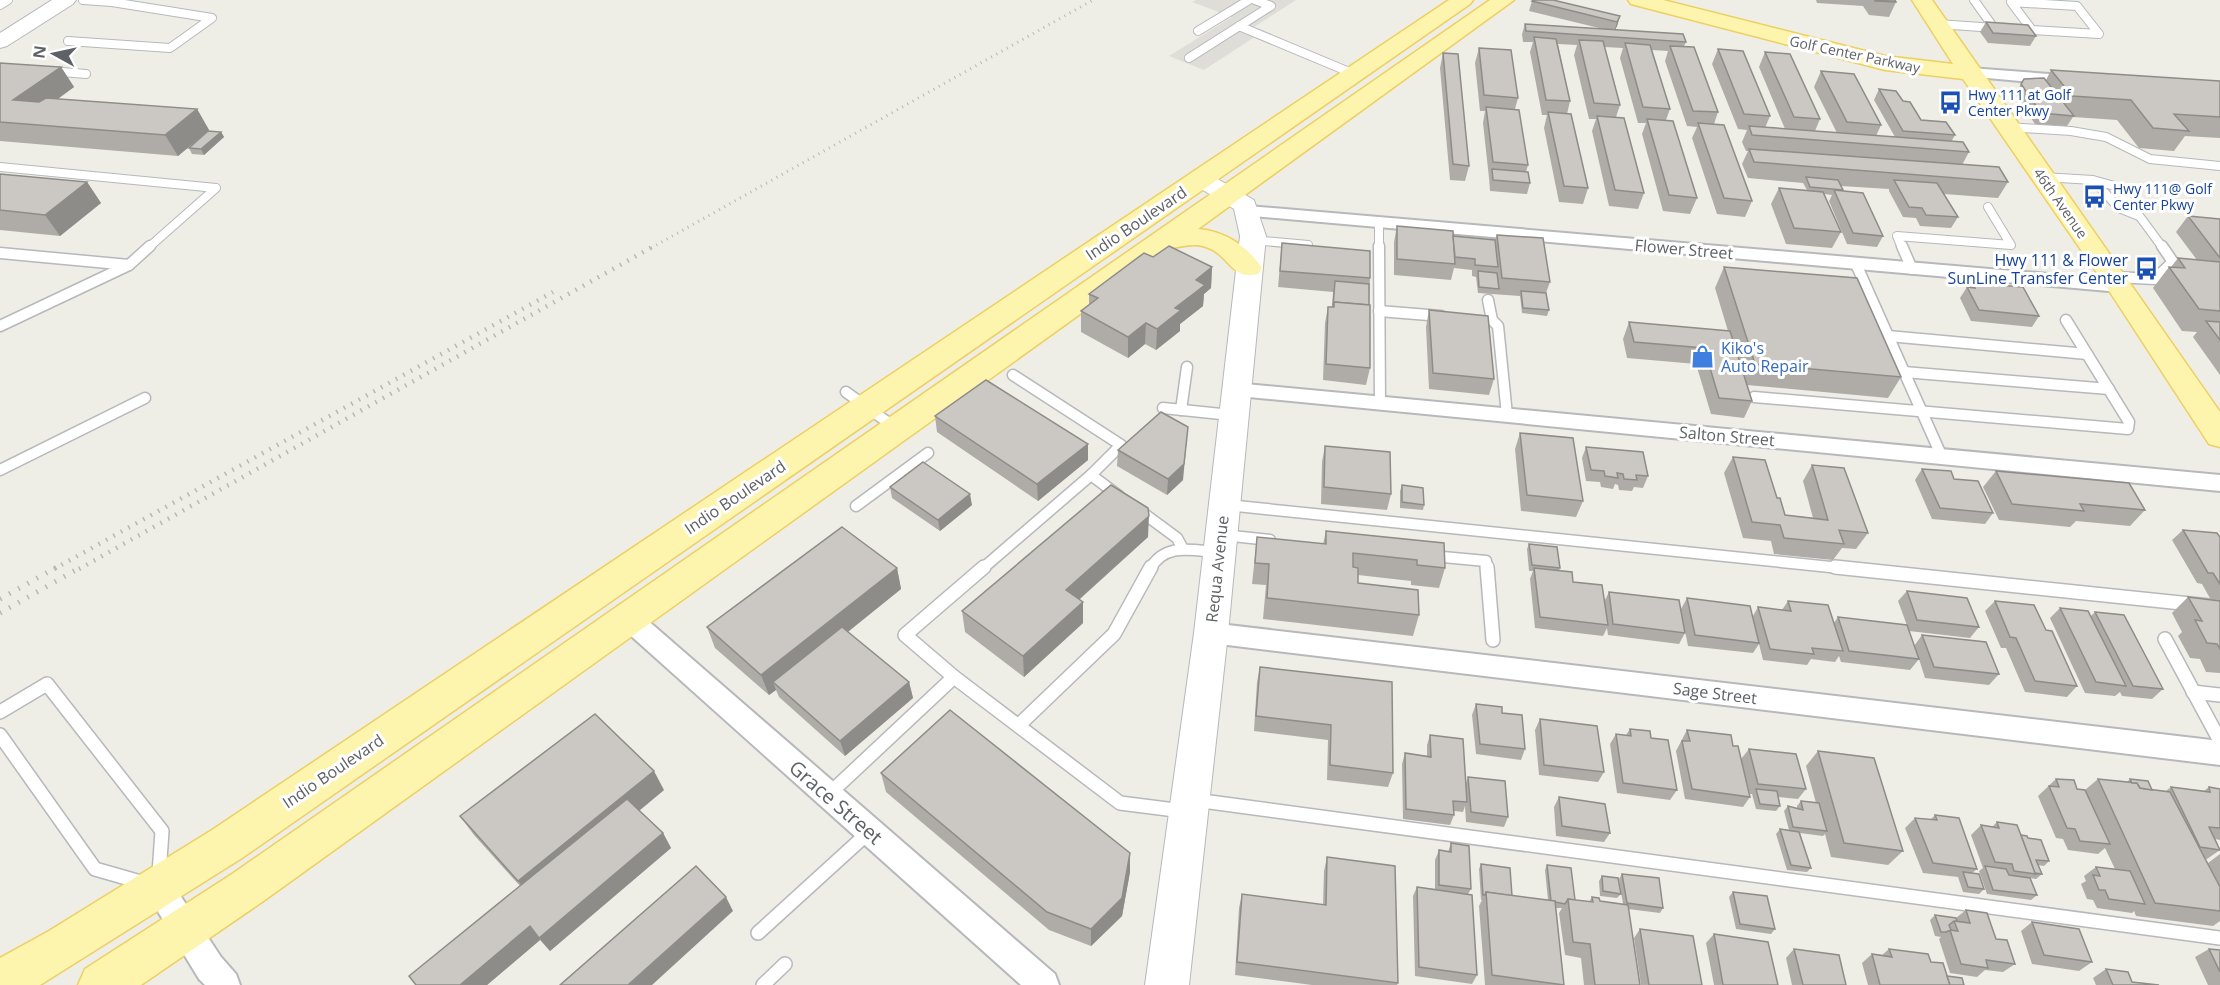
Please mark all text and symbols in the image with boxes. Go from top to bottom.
north arrow [24,24,84,84]
street label: Golf Center Parkway [1788,31,1923,77]
text: N [27,44,51,60]
place label: Hwy 111 at Golf Center Pkwy [1968,85,2072,120]
bus stop icon: Hwy 111 at Golf Center Pkwy [1937,89,1963,115]
street label: 46th Avenue [2030,164,2092,242]
place label: Hwy 111@ Golf Center Pkwy [2113,179,2213,214]
street label: Indio Boulevard [1081,181,1191,265]
bus stop icon: Hwy 111@ Golf Center Pkwy [2082,183,2108,209]
street label: Flower Street [1634,234,1734,264]
place label: Hwy 111 & Flower SunLine Transfer Center [1947,249,2128,289]
bus stop icon: Hwy 111 & Flower SunLine Transfer Center [2133,256,2159,282]
place label: Kiko's Auto Repair [1721,337,1809,377]
shop icon: Kiko's Auto Repair [1690,344,1716,370]
street label: Salton Street [1678,421,1776,451]
street label: Indio Boulevard [680,455,790,539]
street label: Requa Avenue [1200,515,1234,623]
street label: Sage Street [1672,677,1758,709]
street label: Indio Boulevard [278,729,388,813]
street label: Grace Street [783,754,889,850]

